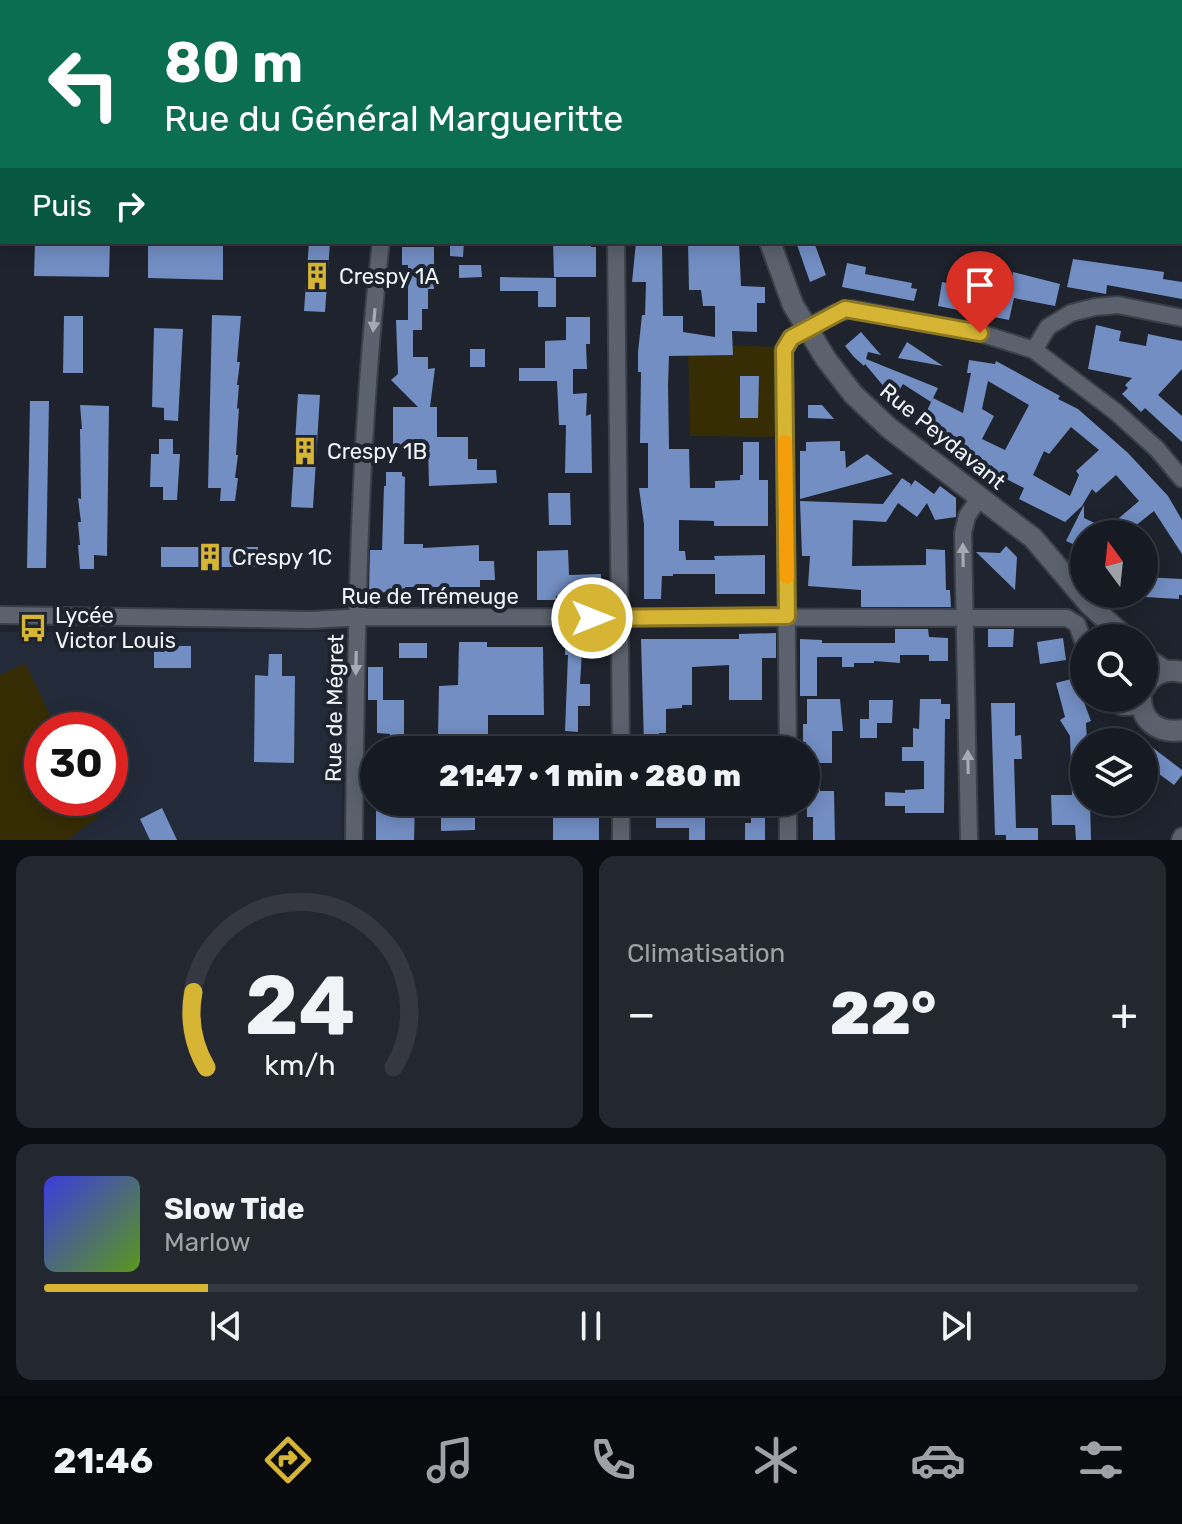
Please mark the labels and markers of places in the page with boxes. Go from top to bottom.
pin [946,251,1014,333]
building icon: Crespy 1A [302,261,332,291]
place label: Crespy 1A [339,263,439,290]
building icon: Crespy 1B [290,436,320,466]
place label: Crespy 1B [327,438,427,465]
building icon: Crespy 1C [195,542,225,572]
place label: Crespy 1C [232,544,332,571]
place label: Lycée Victor Louis [55,602,176,654]
bus stop icon: Lycée Victor Louis [18,613,48,643]

